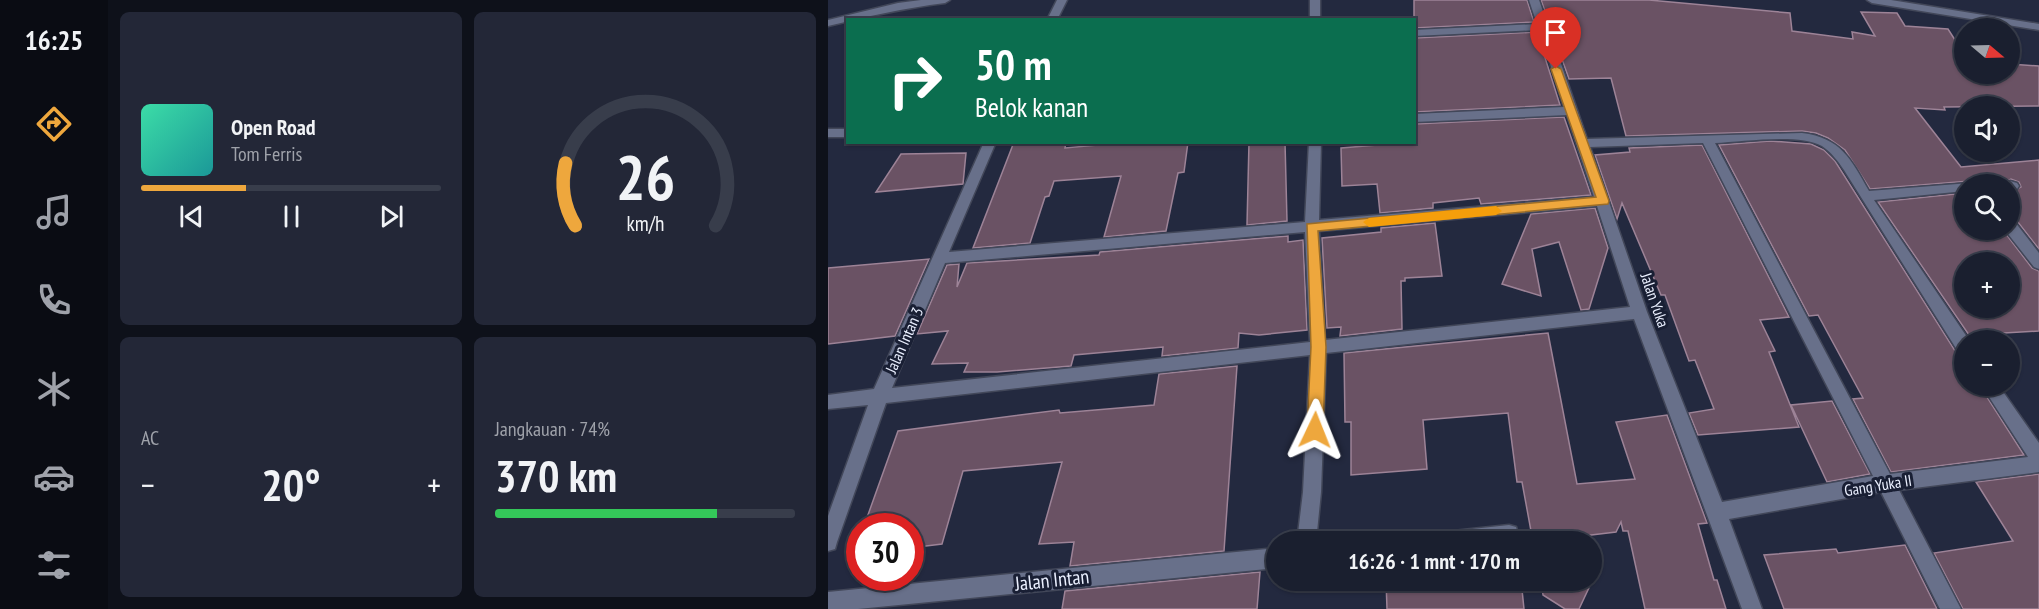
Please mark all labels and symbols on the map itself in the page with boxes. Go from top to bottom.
pin [1530,7,1581,69]
north arrow [1954,18,2020,84]
street label: Jalan Yuka [1636,269,1674,330]
street label: Jalan Intan 3 [880,304,927,377]
position arrow [1283,398,1347,462]
street label: Gang Yuka II [1843,470,1913,500]
speed limit sign: 30 [846,513,924,591]
street label: Jalan Intan [1013,563,1090,597]

